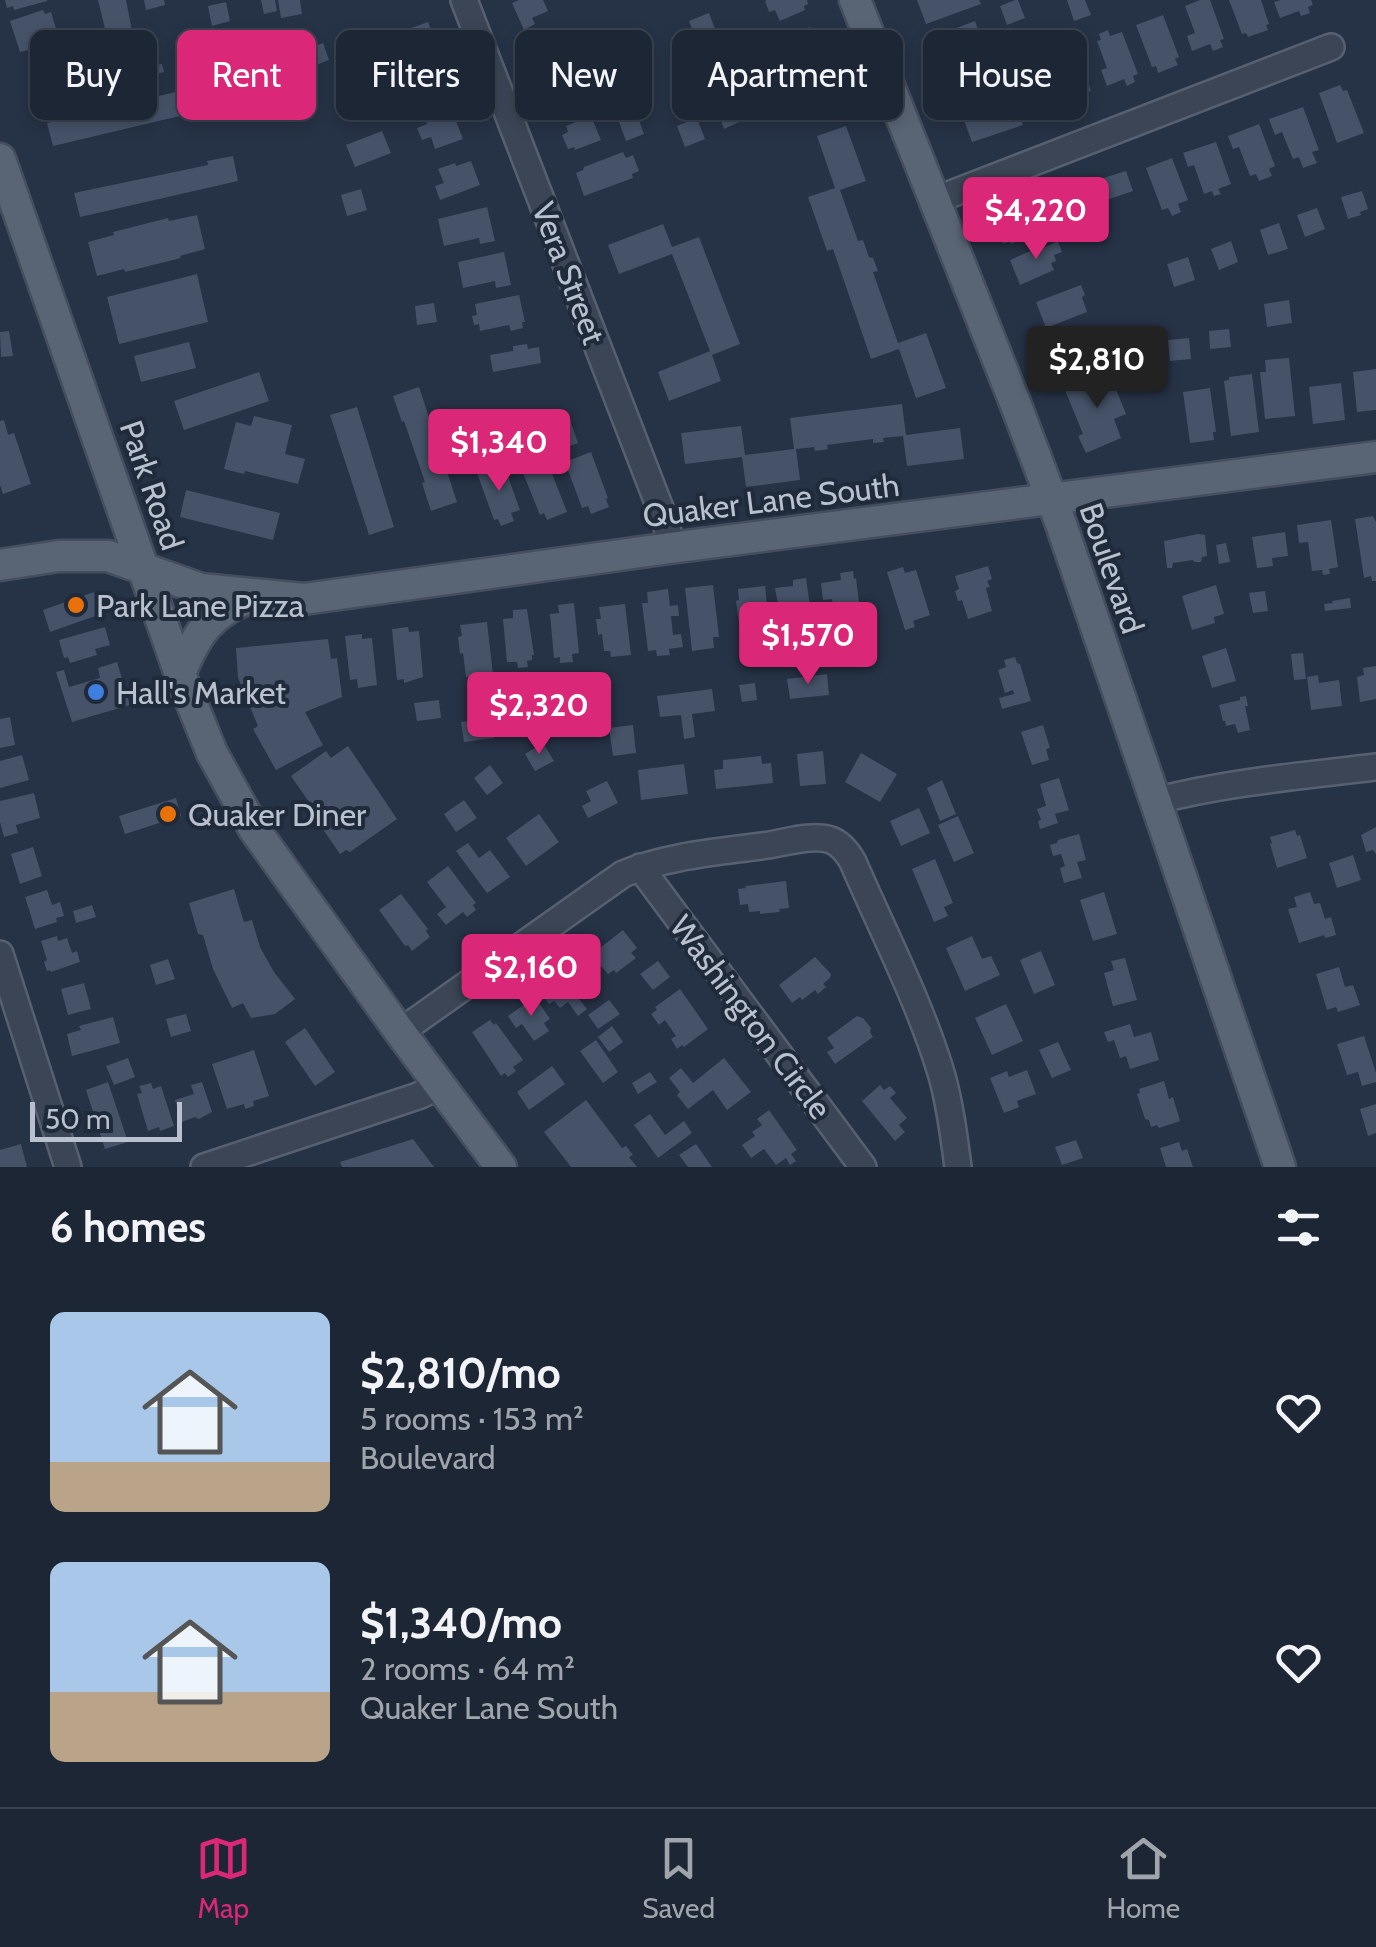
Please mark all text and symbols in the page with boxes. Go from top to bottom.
chip: Buy [30,30,157,120]
chip: Rent [177,30,316,120]
chip: Filters [336,30,495,120]
chip: New [515,30,652,120]
chip: Apartment [672,30,903,120]
chip: House [923,30,1087,120]
pin: $4,220 [955,177,1117,262]
text: $4,220 [985,190,1087,229]
street label: Vera Street [524,197,614,350]
pin: $2,810 [1016,326,1178,411]
text: $2,810 [1049,339,1145,378]
pin: $1,340 [418,409,580,494]
street label: Park Road [112,415,192,555]
text: $1,340 [450,422,548,461]
street label: Quaker Lane South [641,465,901,535]
street label: Boulevard [1072,498,1152,638]
place label: Park Lane Pizza [96,586,305,625]
marker: Park Lane Pizza [65,594,87,616]
pin: $1,570 [727,602,889,687]
text: $1,570 [761,615,855,654]
pin: $2,320 [458,672,620,757]
place label: Hall's Market [116,673,286,712]
marker: Hall's Market [85,681,107,703]
text: $2,320 [489,685,589,724]
place label: Quaker Diner [188,795,367,834]
marker: Quaker Diner [157,803,179,825]
street label: Washington Circle [662,908,840,1126]
pin: $2,160 [450,934,612,1019]
text: $2,160 [484,947,578,986]
scale bar [30,1097,182,1142]
text: 50 m [45,1102,111,1136]
icon: filters [1271,1200,1326,1255]
text: 6 homes [50,1201,206,1253]
text: $2,810/mo [360,1347,561,1399]
icon: home [130,1352,250,1472]
icon: heart [1271,1385,1326,1440]
text: 5 rooms · 153 m² [360,1399,584,1438]
text: Boulevard [360,1438,496,1477]
text: $1,340/mo [360,1597,562,1649]
icon: home [130,1602,250,1722]
icon: heart [1271,1635,1326,1690]
text: 2 rooms · 64 m² [360,1649,575,1688]
text: Quaker Lane South [360,1688,618,1727]
tab: Map [196,1831,251,1925]
tab: Saved [642,1831,715,1925]
tab: Home [1107,1831,1180,1925]

